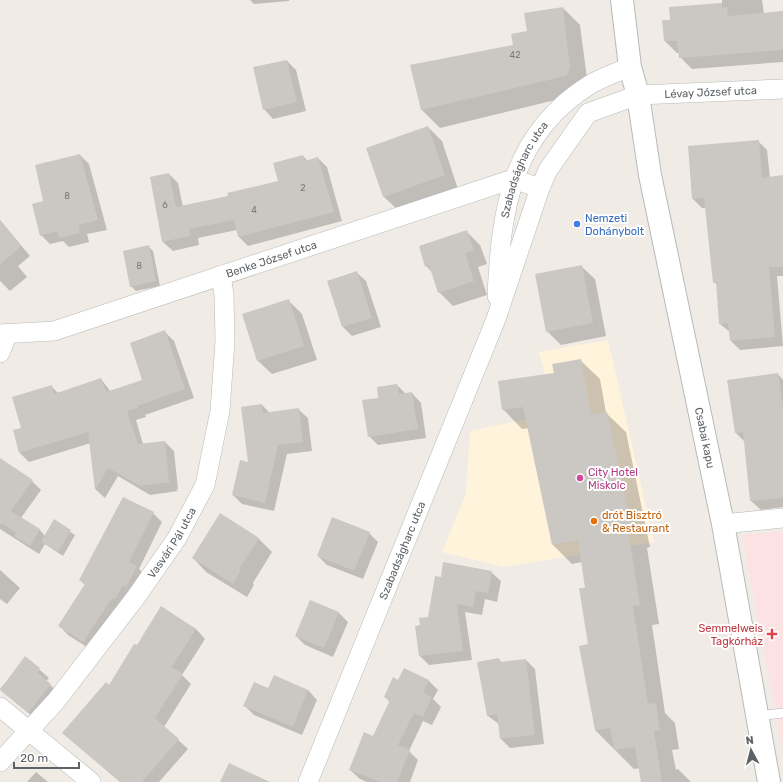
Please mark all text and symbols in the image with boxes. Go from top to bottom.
house number: 42 [510,50,520,60]
street label: Lévay József utca [664,84,757,100]
street label: Szabadságharc utca [498,119,551,219]
house number: 2 [300,183,306,193]
house number: 8 [64,191,70,201]
house number: 6 [162,200,168,210]
house number: 4 [251,205,257,215]
place label: Nemzeti Dohánybolt [585,212,645,238]
marker: Nemzeti Dohánybolt [572,219,582,229]
street label: Benke József utca [224,238,318,280]
house number: 8 [136,261,142,271]
street label: Csabai kapu [692,406,718,469]
place label: City Hotel Miskolc [588,466,638,492]
marker: City Hotel Miskolc [575,473,585,483]
street label: Szabadságharc utca [376,499,428,601]
street label: Vasvári Pál utca [145,505,198,581]
place label: drót Bisztró & Restaurant [602,509,670,535]
marker: drót Bisztró & Restaurant [589,516,599,526]
place label: Semmelweis Tagkórház [699,622,763,648]
marker: Semmelweis Tagkórház [766,628,778,640]
north arrow [731,730,771,770]
text: N [745,734,755,748]
scale bar [14,744,79,770]
text: 20 m [20,751,48,765]

